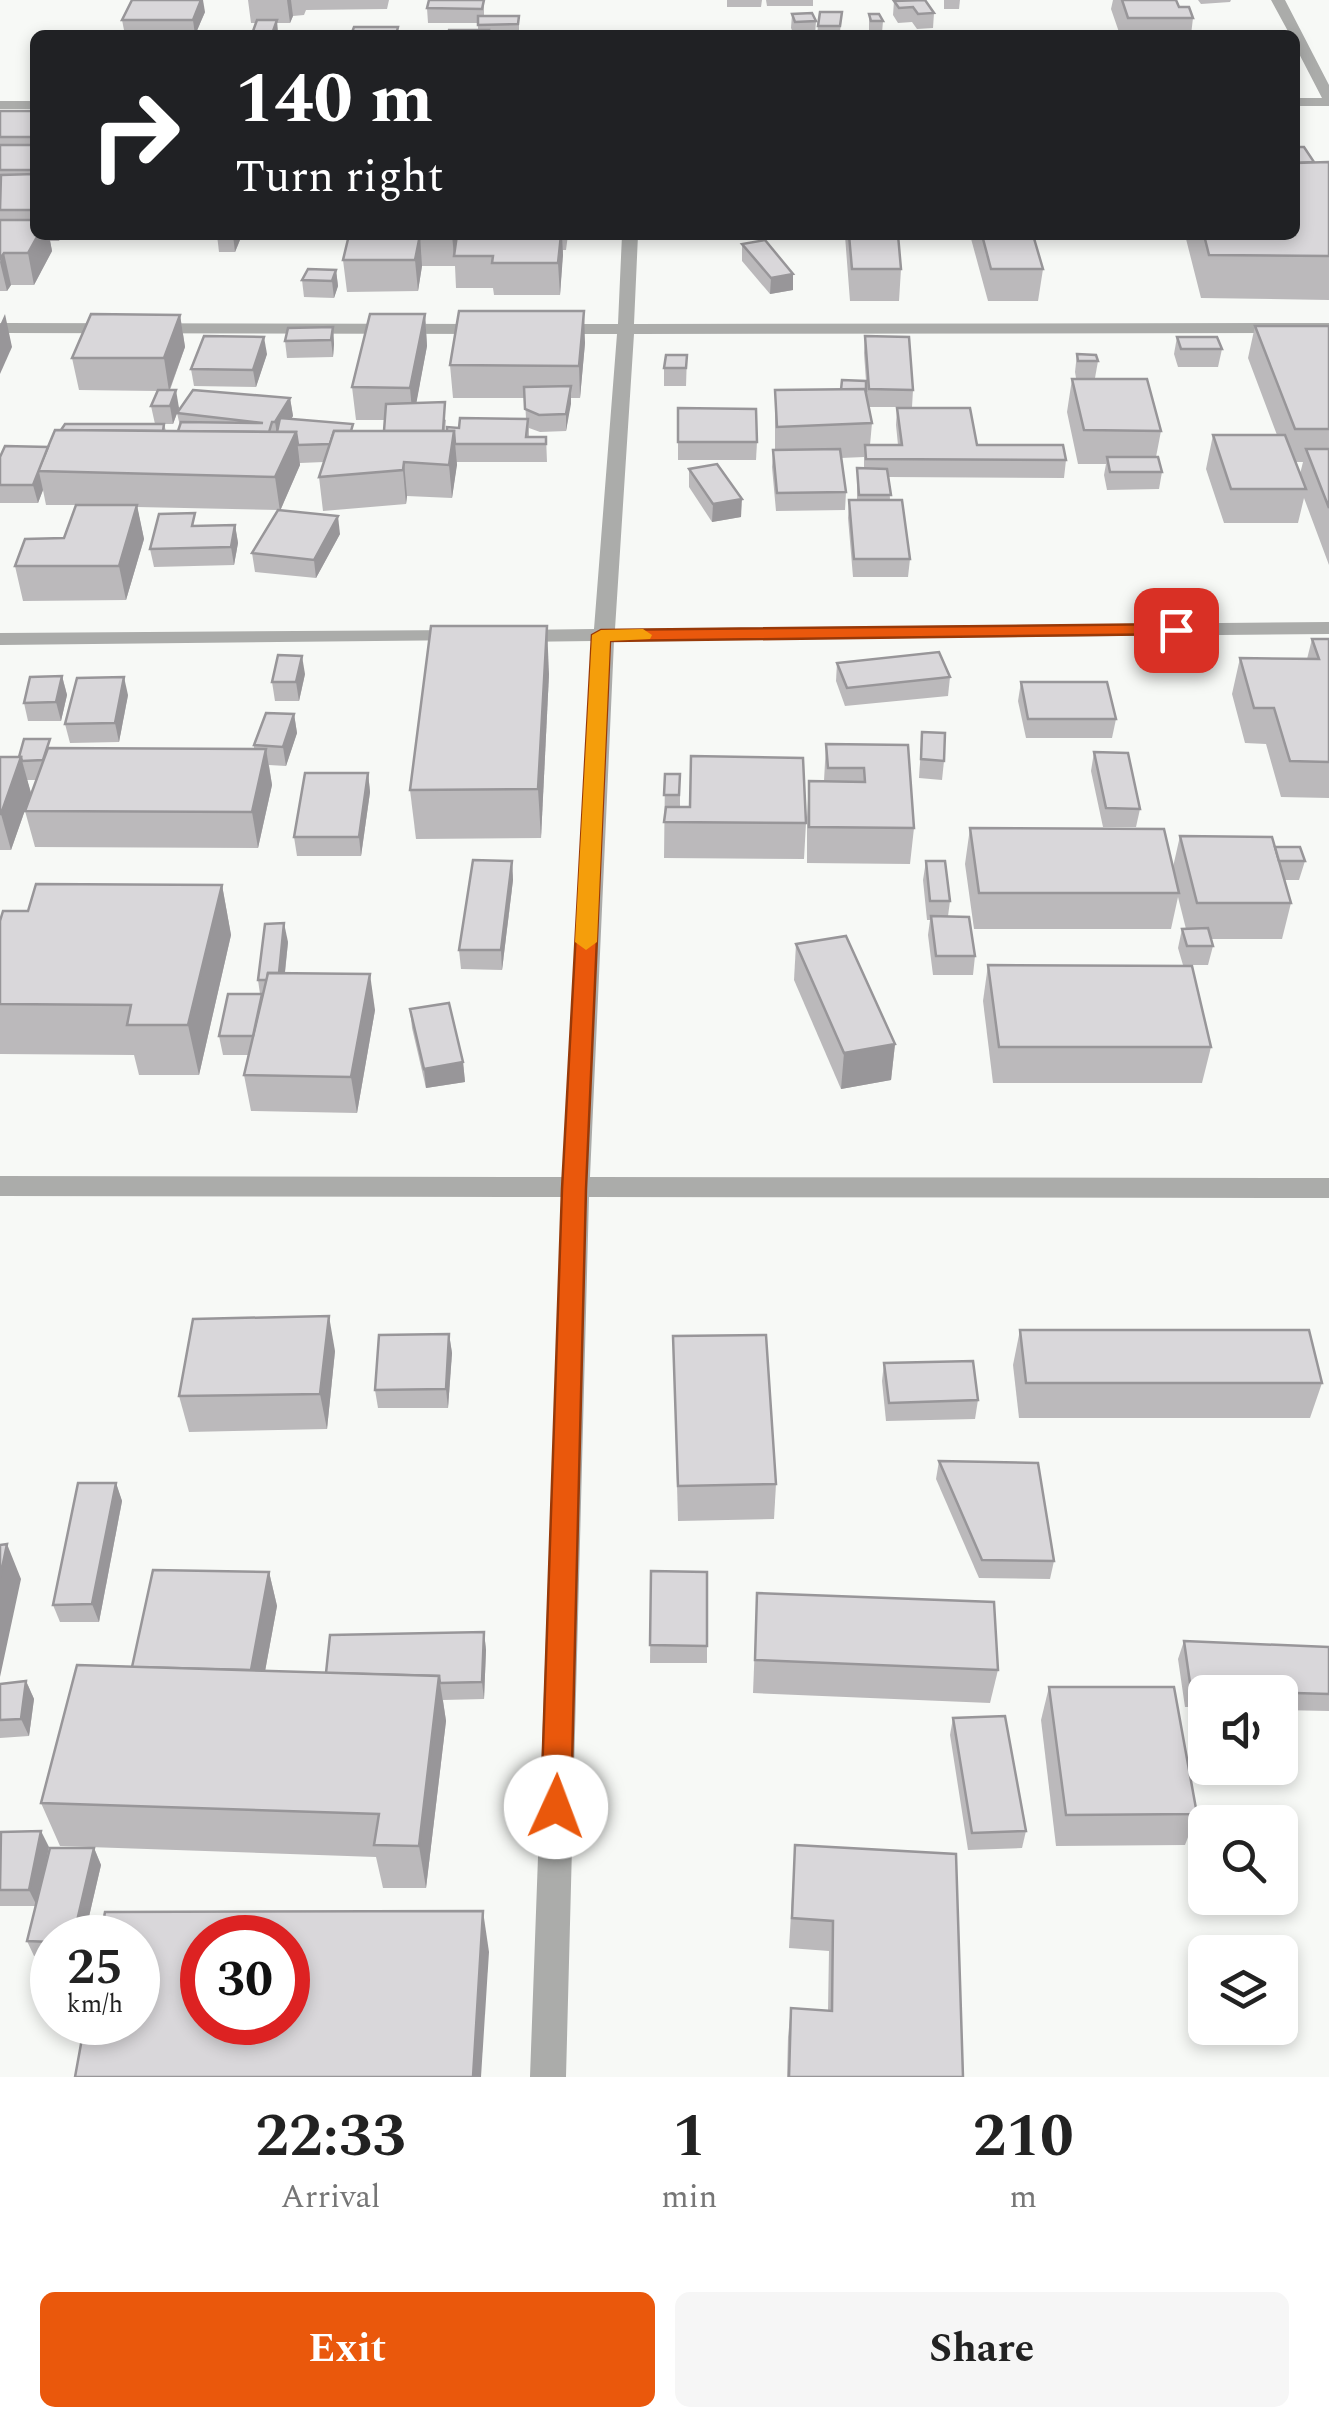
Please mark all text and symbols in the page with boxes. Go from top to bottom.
text: 140 m [235,47,433,153]
icon: right [70,70,200,200]
text: Turn right [235,143,444,212]
pin [1134,588,1219,673]
icon: arrive [1149,603,1204,658]
map controls [1188,1675,1298,2045]
button: sound [1188,1675,1298,1785]
position arrow [504,1755,608,1859]
button: search [1188,1805,1298,1915]
speed limit sign: 30 [180,1915,310,2045]
text: 25 [67,1930,123,2006]
button: layers [1188,1935,1298,2045]
text: km/h [67,1986,123,2024]
text: 22:33 [255,2091,406,2183]
text: 1 [673,2091,706,2183]
text: 210 [973,2091,1074,2183]
text: Arrival [281,2173,381,2222]
text: min [661,2173,717,2222]
text: m [1009,2173,1037,2222]
button: Exit [40,2292,655,2407]
button: Share [675,2292,1289,2407]

